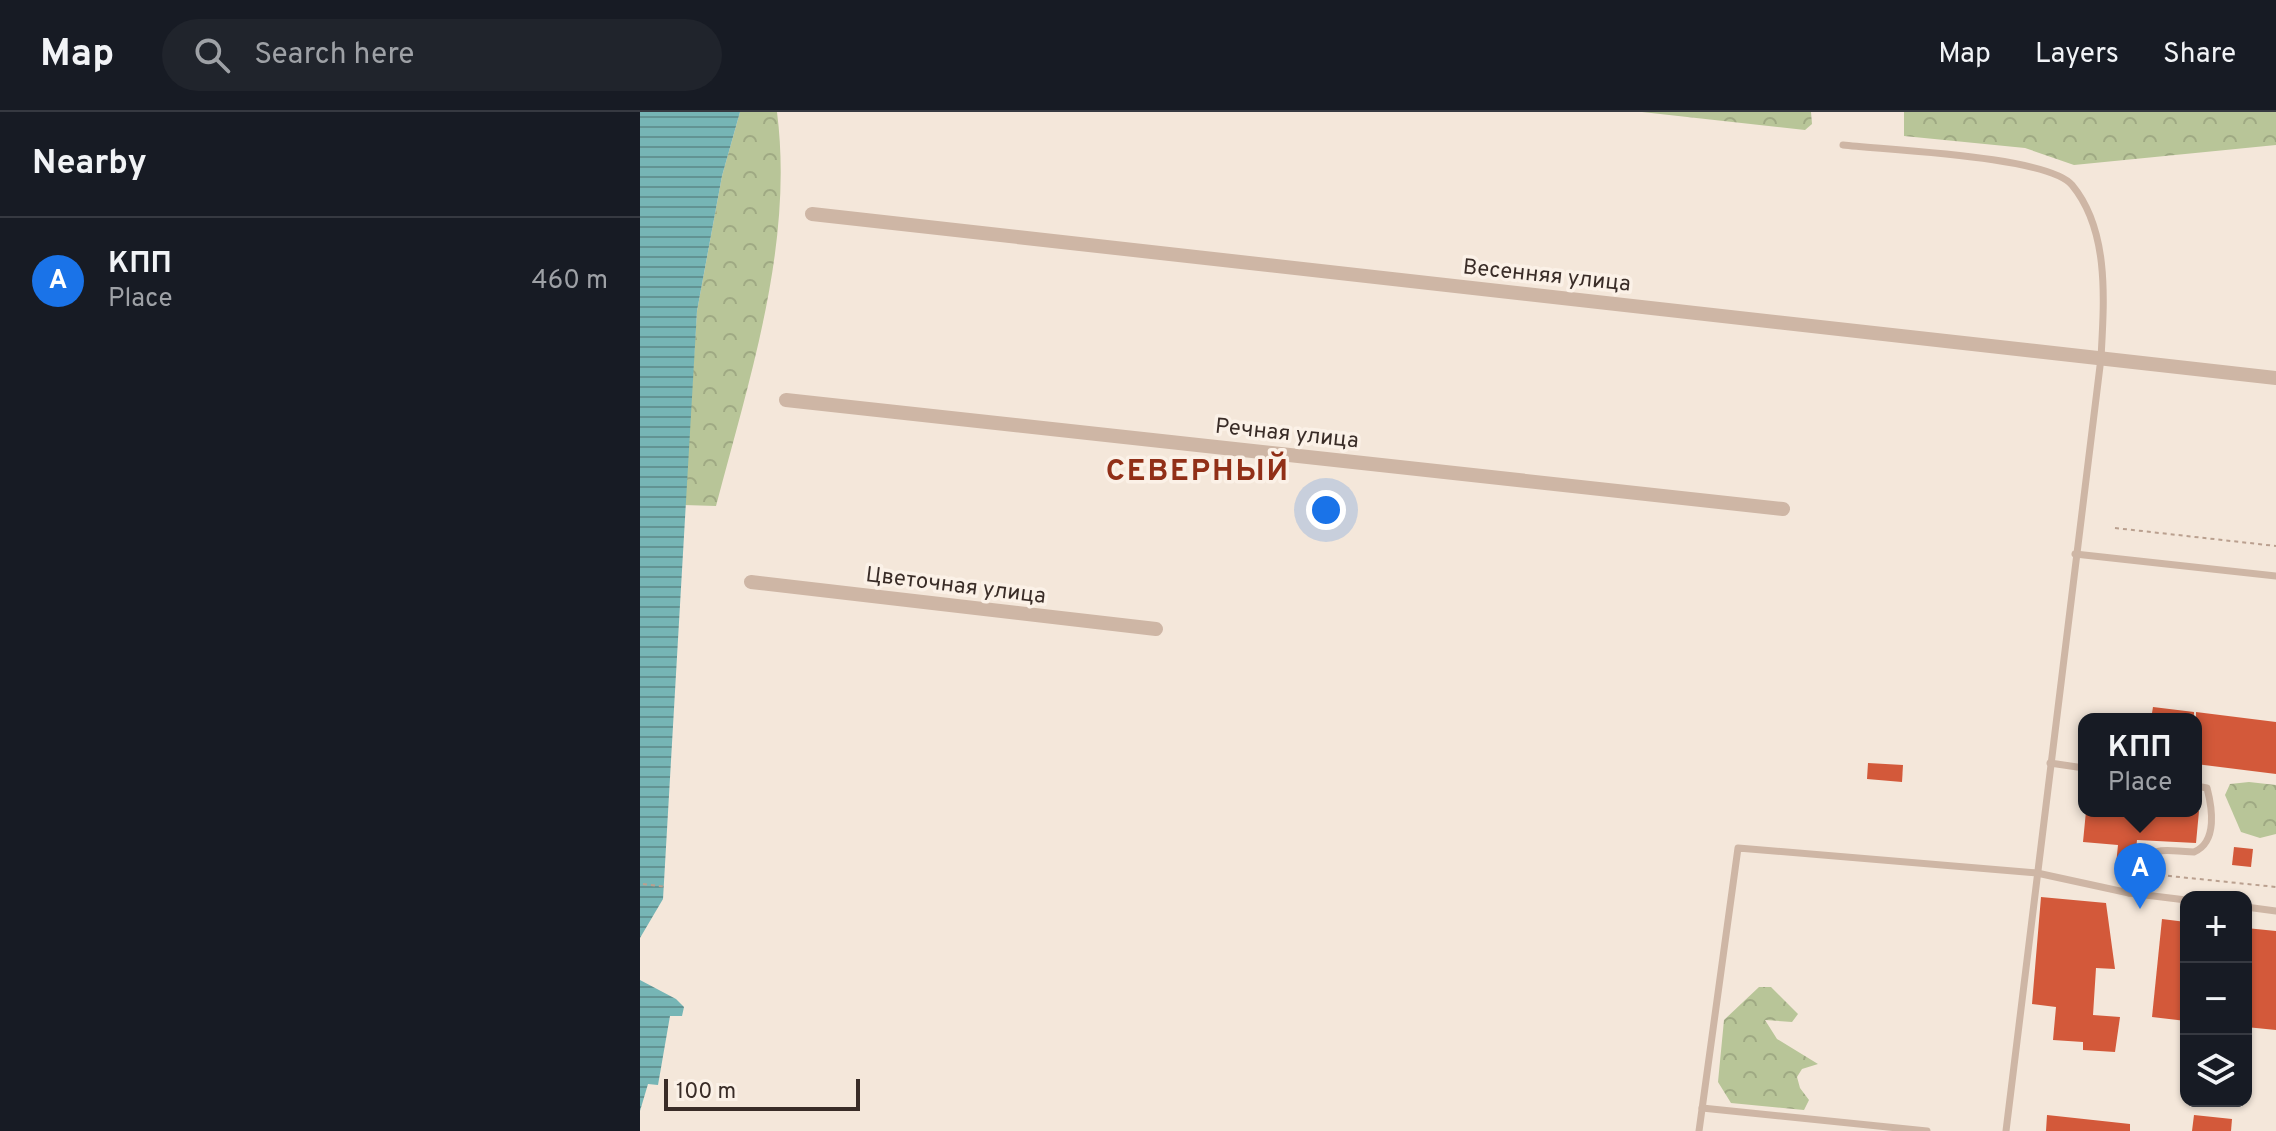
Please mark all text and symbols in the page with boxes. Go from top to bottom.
search box [162,19,722,91]
text: Map [40,31,114,80]
icon: search [190,33,234,77]
text: Search here [254,37,414,74]
text: Map [1938,37,1991,73]
text: Layers [2035,37,2119,73]
text: Share [2163,37,2236,73]
text: Nearby [32,143,147,186]
text: КПП [108,246,172,283]
street label: Весенняя улица [1461,254,1632,299]
text: A [49,265,67,298]
text: 460 m [532,265,608,298]
text: Place [108,283,172,316]
street label: Речная улица [1214,414,1360,455]
district label: СЕВЕРНЫЙ [1106,451,1290,491]
your location [1306,490,1346,530]
street label: Цветочная улица [864,562,1047,611]
popup [2078,713,2202,817]
text: КПП [2108,730,2172,767]
text: Place [2108,767,2172,800]
pin: A [2114,843,2166,909]
map controls [2180,891,2252,1107]
button: + [2180,891,2252,963]
button: − [2180,963,2252,1035]
button: layers [2180,1035,2252,1107]
scale bar [664,1075,860,1111]
text: 100 m [676,1079,736,1106]

